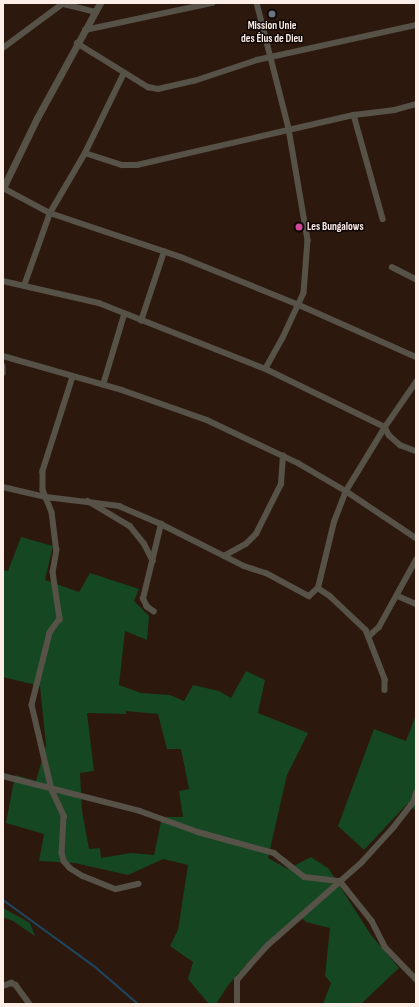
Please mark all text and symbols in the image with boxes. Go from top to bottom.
marker: Mission Unie des Élus de Dieu [267,9,277,19]
place label: Mission Unie des Élus de Dieu [241,20,303,46]
place label: Les Bungalows [307,220,364,234]
marker: Les Bungalows [294,222,304,232]

